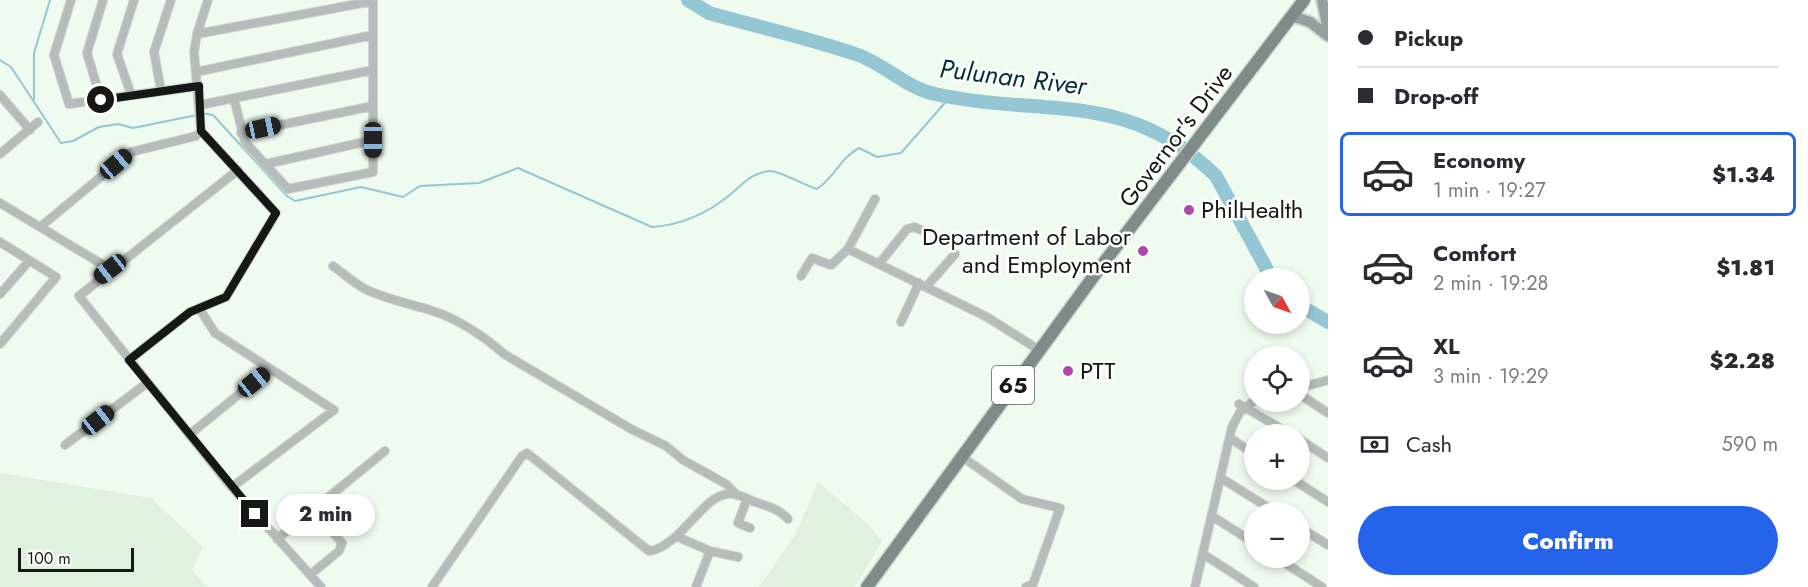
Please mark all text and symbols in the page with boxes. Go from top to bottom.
text: Pickup [1394,22,1463,54]
water label: Pulunan River [938,49,1090,105]
street label: Governor's Drive [1110,57,1241,214]
text: Drop-off [1394,80,1478,112]
route start [87,86,114,113]
car [244,115,282,141]
car [364,122,382,158]
text: Economy [1433,144,1525,176]
car [96,146,136,182]
icon: car [1361,147,1415,201]
text: $1.34 [1712,158,1775,190]
text: 1 min · 19:27 [1433,176,1546,205]
place label: PhilHealth [1201,192,1303,227]
marker: PhilHealth [1182,203,1196,217]
place label: Department of Labor and Employment [922,219,1132,282]
text: Comfort [1433,237,1516,269]
icon: car [1361,240,1415,294]
marker: Department of Labor and Employment [1136,244,1150,258]
car [90,251,130,287]
text: $1.81 [1716,251,1775,283]
north arrow [1244,268,1310,334]
map controls [1244,268,1310,568]
text: 2 min · 19:28 [1433,269,1549,298]
text: XL [1433,330,1460,362]
icon: car [1361,333,1415,387]
text: $2.28 [1709,344,1775,376]
button: locate [1244,346,1310,412]
place label: PTT [1080,353,1115,388]
text: 3 min · 19:29 [1433,362,1549,391]
car [234,364,274,400]
marker: PTT [1061,364,1075,378]
road number: 65 [992,366,1034,404]
car [78,402,118,438]
button: + [1244,424,1310,490]
icon: cash [1358,428,1391,461]
text: Cash [1406,428,1452,460]
text: 590 m [1722,430,1778,459]
callout: 2 min [276,493,375,535]
route end [241,500,268,527]
text: 2 min [299,500,352,529]
button: − [1244,502,1310,568]
button: Confirm [1358,506,1778,575]
scale bar [18,545,134,572]
text: 100 m [27,547,71,570]

